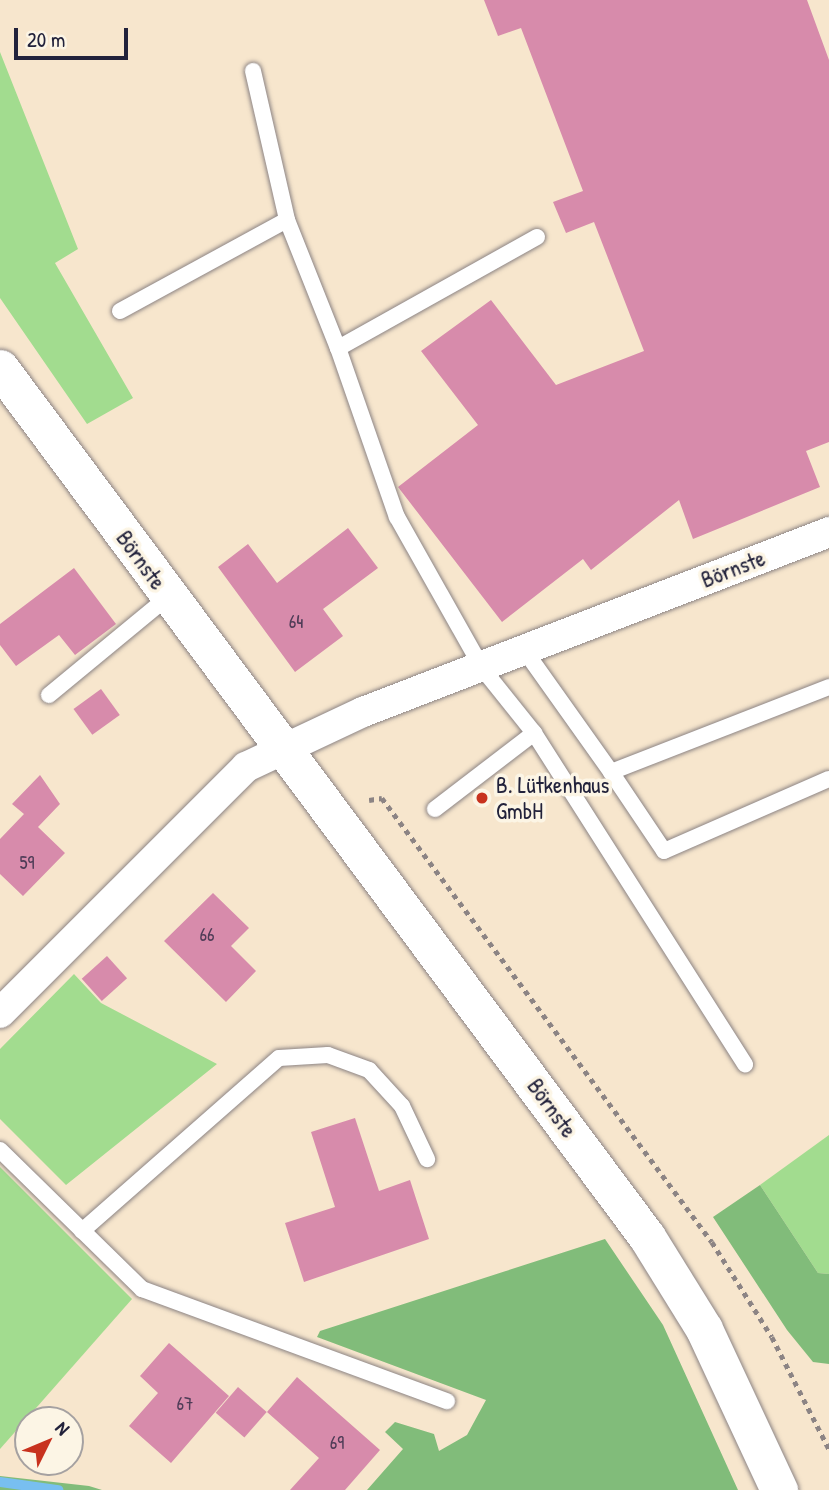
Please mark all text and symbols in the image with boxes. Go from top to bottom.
scale bar [18,14,131,58]
text: 20 m [27,25,65,54]
street label: Börnste [110,525,172,595]
street label: Börnste [697,544,769,594]
house number: 64 [289,611,303,633]
place label: B. Lütkenhaus GmbH [496,771,609,825]
marker: B. Lütkenhaus GmbH [474,790,490,806]
house number: 59 [19,852,35,874]
house number: 66 [199,924,215,946]
street label: Börnste [521,1073,583,1143]
house number: 67 [177,1393,193,1415]
north arrow [14,1406,84,1476]
text: N [50,1415,76,1441]
house number: 69 [330,1432,344,1454]

